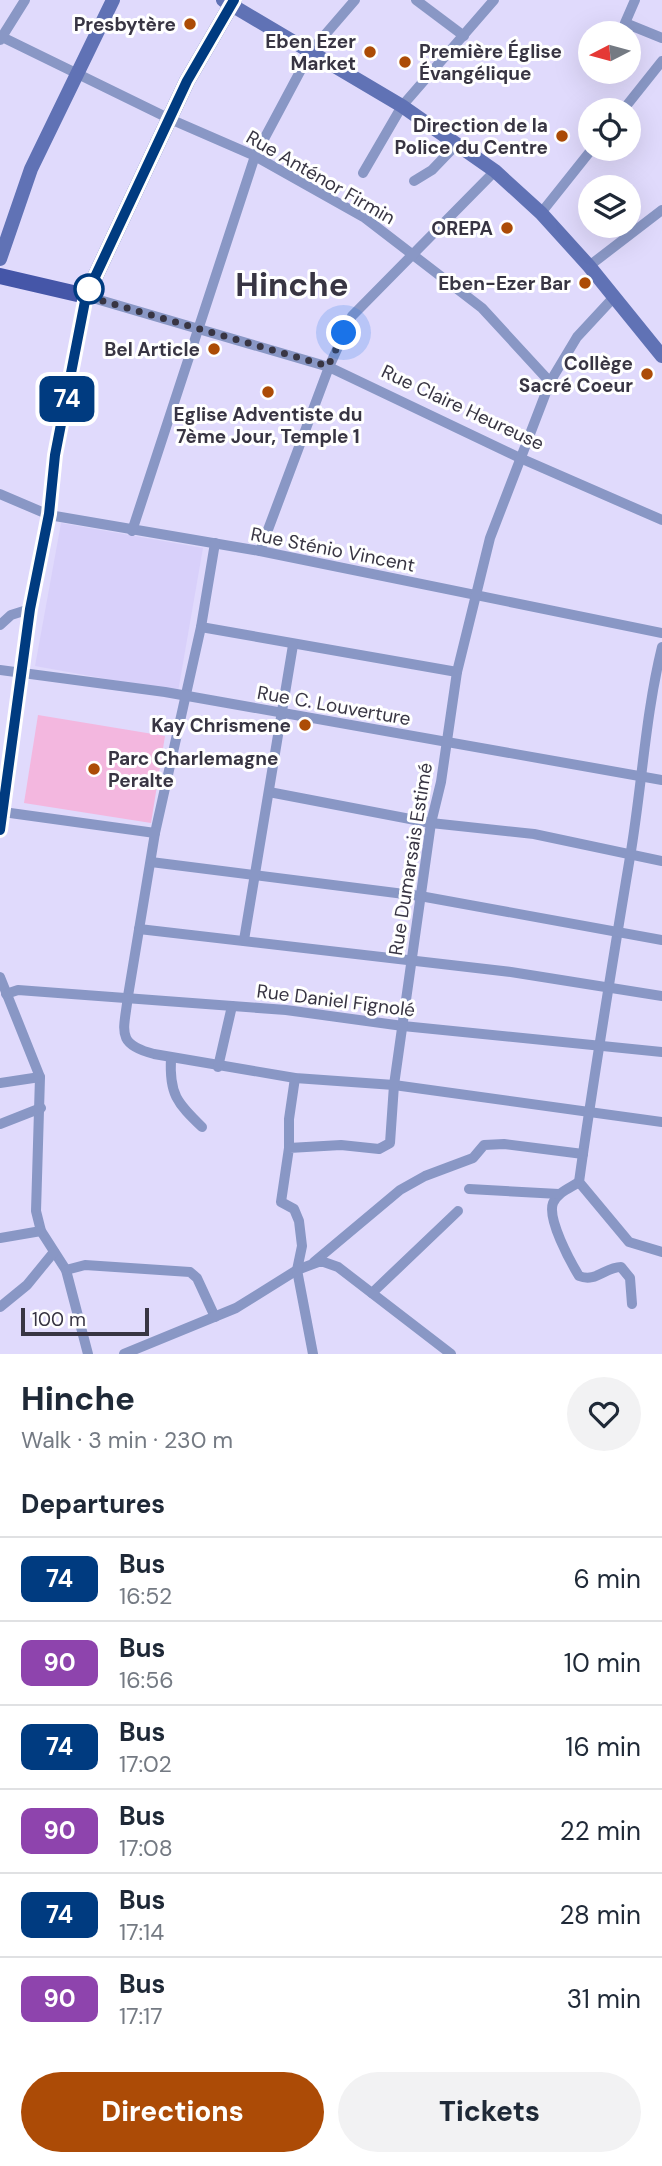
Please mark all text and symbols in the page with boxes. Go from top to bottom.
place label: Presbytère [74,12,176,37]
marker: Presbytère [182,16,198,32]
north arrow [578,21,640,84]
map controls [578,21,641,238]
place label: Eben Ezer Market [265,29,356,76]
place label: Première Église Évangélique [419,39,562,86]
marker: Eben Ezer Market [362,44,378,60]
marker: Première Église Évangélique [397,54,413,70]
button: locate [578,98,641,161]
place label: Direction de la Police du Centre [394,113,548,160]
street label: Rue Anténor Firmin [242,125,400,230]
marker: Direction de la Police du Centre [554,128,570,144]
button: layers [578,175,641,238]
place label: OREPA [431,216,494,241]
marker: OREPA [499,220,515,236]
district label: Hinche [235,263,349,306]
place label: Eben-Ezer Bar [438,271,571,296]
unlabelled marker [74,274,104,304]
marker: Eben-Ezer Bar [577,275,593,291]
your location [326,315,361,350]
place label: Bel Article [104,337,200,362]
marker: Bel Article [206,341,222,357]
place label: Collège Sacré Coeur [519,351,633,398]
street label: Rue Claire Heureuse [377,359,548,456]
marker: Collège Sacré Coeur [639,366,655,382]
line badge: 74 [36,376,98,422]
text: 74 [53,383,81,414]
marker: Eglise Adventiste du 7ème Jour, Temple 1 [260,384,276,400]
place label: Eglise Adventiste du 7ème Jour, Temple 1 [174,402,362,449]
street label: Rue Sténio Vincent [249,521,417,578]
street label: Rue C. Louverture [255,680,413,731]
place label: Kay Chrismene [151,713,291,738]
marker: Kay Chrismene [297,717,313,733]
place label: Parc Charlemagne Peralte [108,746,278,793]
marker: Parc Charlemagne Peralte [86,761,102,777]
street label: Rue Dumarsais Estimé [383,761,438,957]
street label: Rue Daniel Fignolé [255,978,417,1023]
scale bar [21,1305,149,1337]
text: 100 m [32,1307,86,1332]
text: Hinche [21,1377,135,1420]
button: heart [567,1377,641,1451]
text: Walk · 3 min · 230 m [21,1425,233,1455]
text: Departures [21,1487,165,1521]
text: Bus [119,1547,165,1581]
text: 6 min [573,1562,641,1596]
text: 74 [46,1563,73,1594]
text: 16:52 [119,1581,172,1611]
text: Bus [119,1631,165,1665]
text: 10 min [564,1646,641,1680]
text: 90 [43,1647,76,1678]
text: 16:56 [119,1665,174,1695]
text: Bus [119,1715,165,1749]
text: 16 min [565,1730,641,1764]
text: 74 [46,1731,73,1762]
text: 17:02 [119,1749,172,1779]
text: Bus [119,1799,165,1833]
text: 22 min [560,1814,641,1848]
text: 90 [43,1815,76,1846]
text: 17:08 [119,1833,173,1863]
text: Bus [119,1883,165,1917]
text: 28 min [559,1898,641,1932]
text: 74 [46,1899,73,1930]
text: 17:14 [119,1917,164,1947]
text: Bus [119,1967,165,2001]
text: 31 min [567,1982,641,2016]
text: 90 [43,1983,76,2014]
text: 17:17 [119,2001,163,2031]
button: Directions [21,2072,324,2152]
button: Tickets [338,2072,641,2152]

